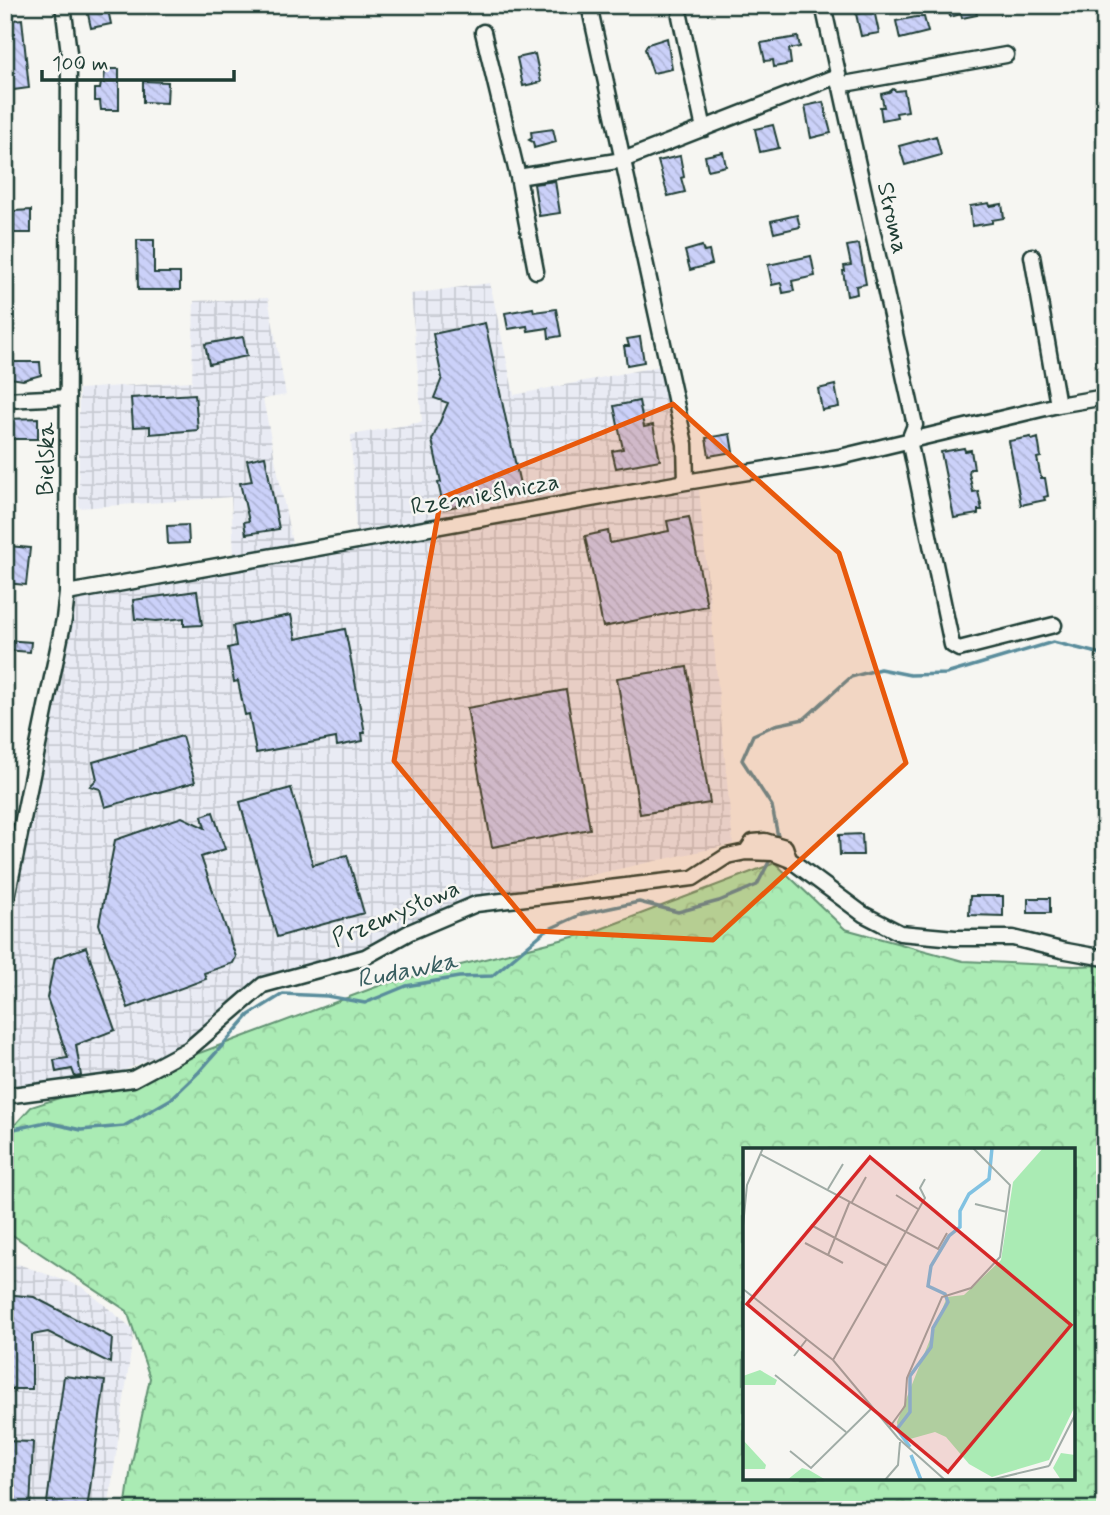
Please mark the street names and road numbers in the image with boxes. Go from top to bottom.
street label: Stroma [869,179,915,257]
street label: Bielska [31,422,62,496]
street label: Rzemieślnicza [408,467,562,523]
street label: Przemysłowa [327,873,465,955]

